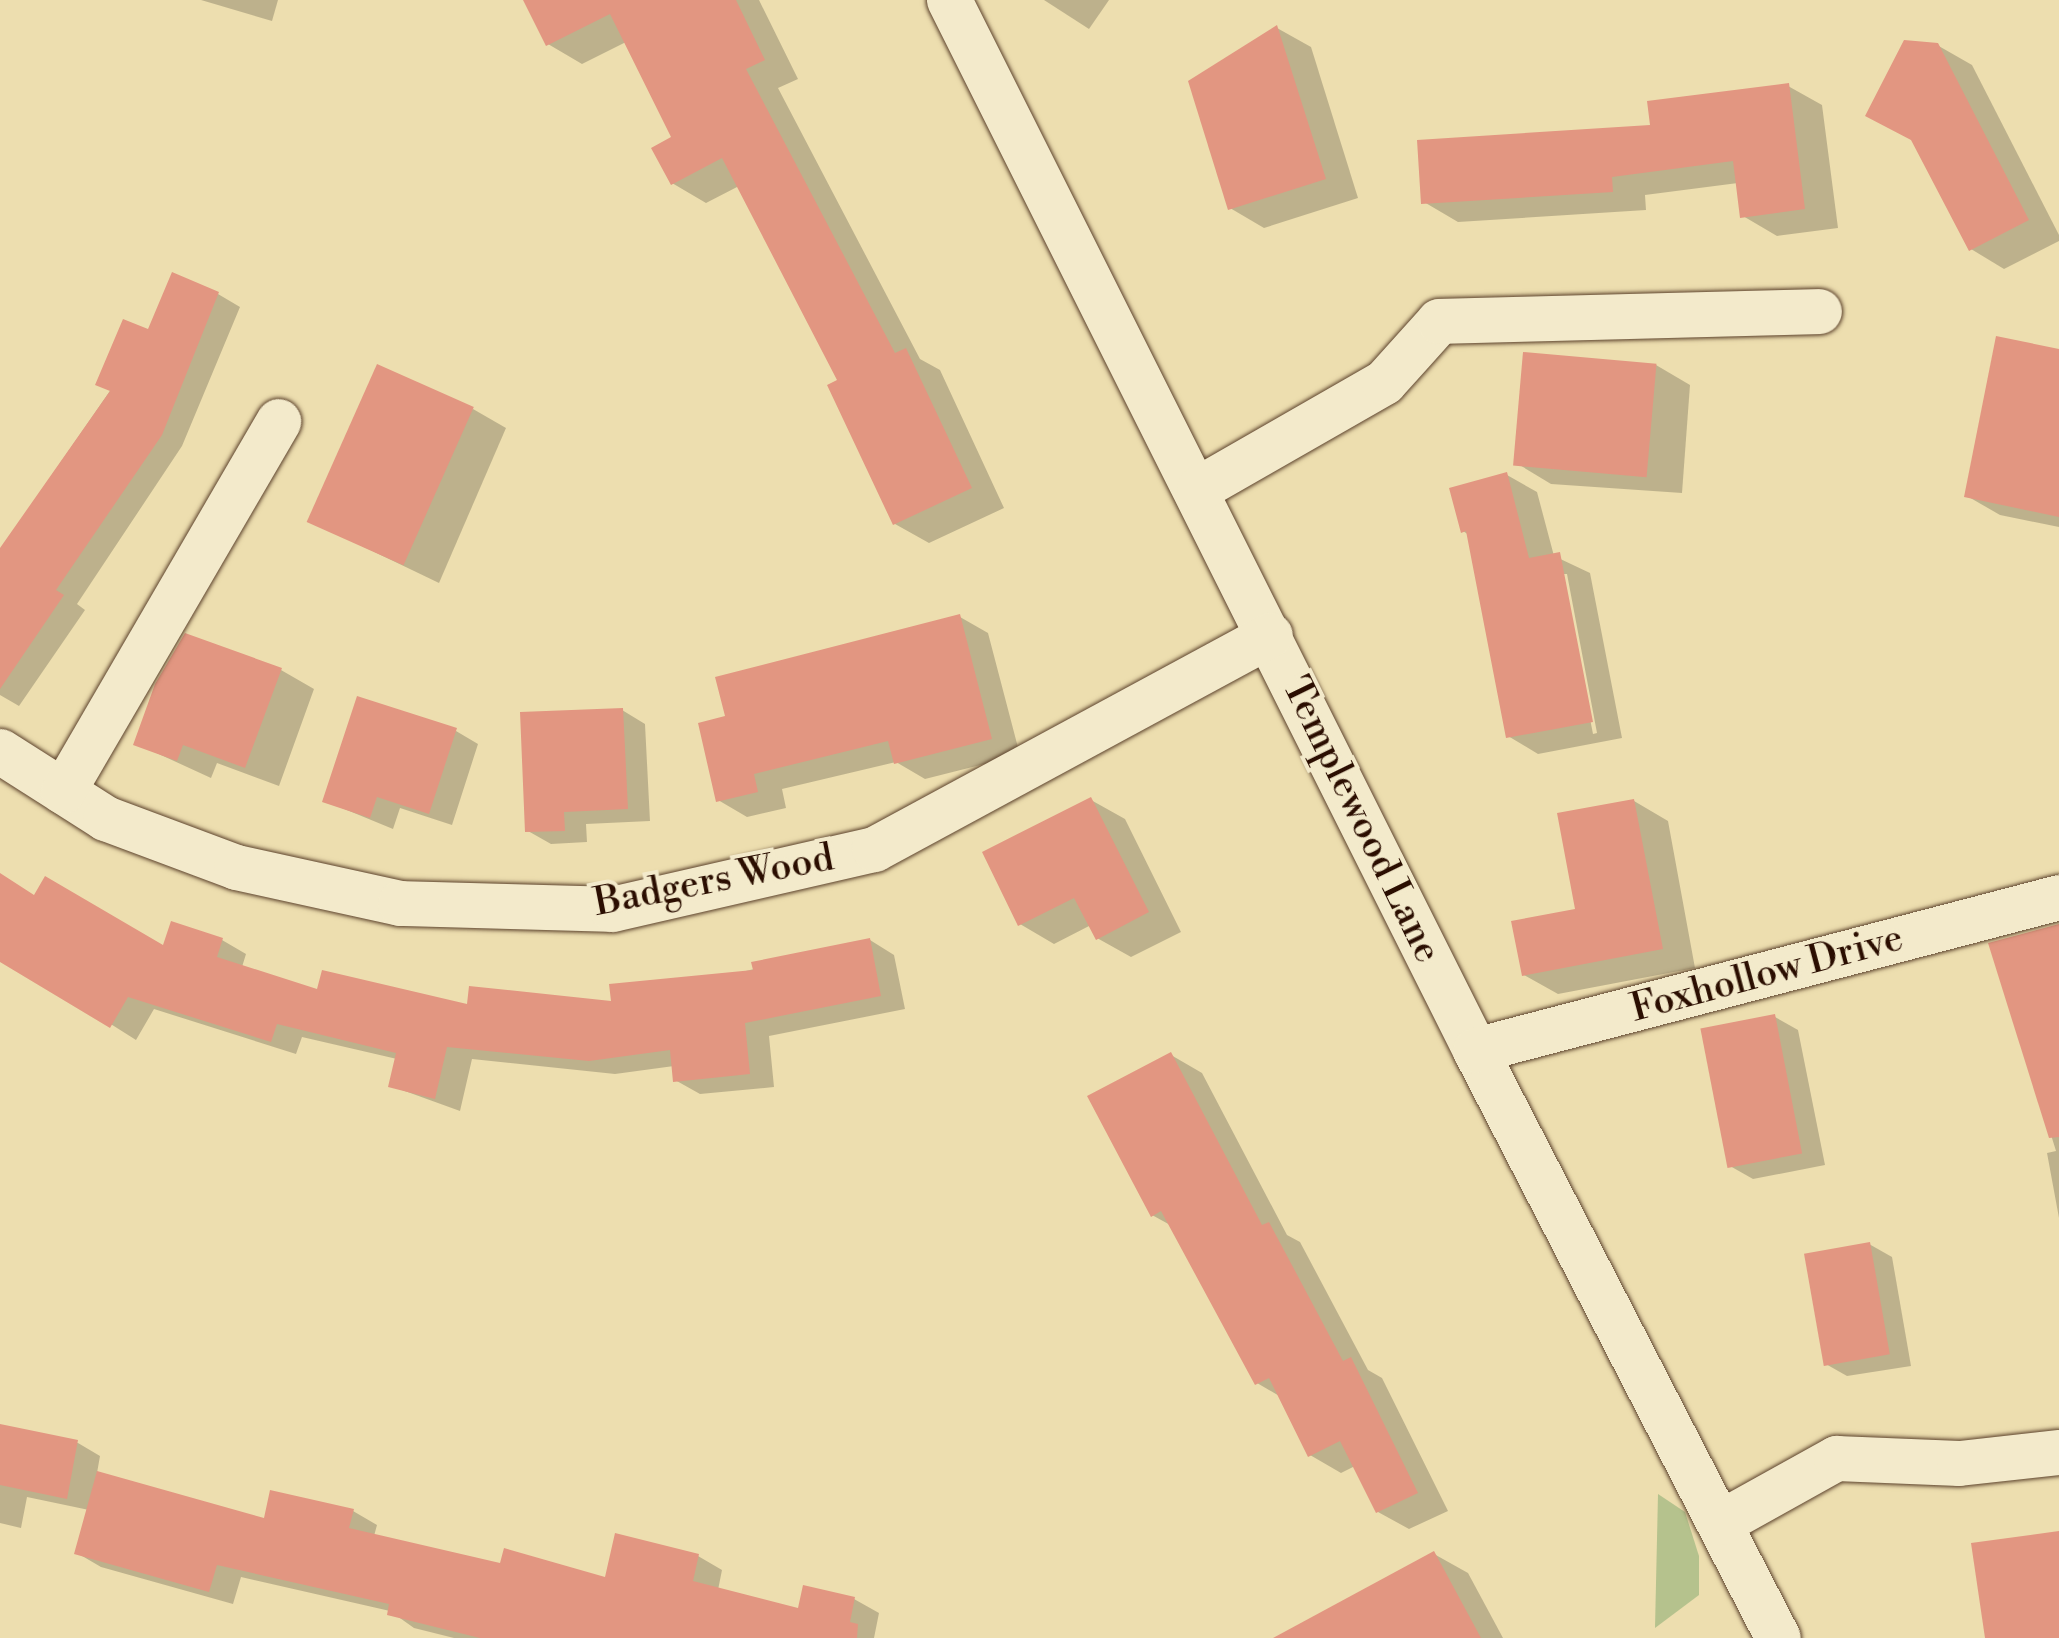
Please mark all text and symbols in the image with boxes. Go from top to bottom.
street label: Templewood Lane [1272,670,1450,970]
street label: Badgers Wood [590,835,838,927]
street label: Foxhollow Drive [1626,916,1908,1032]

